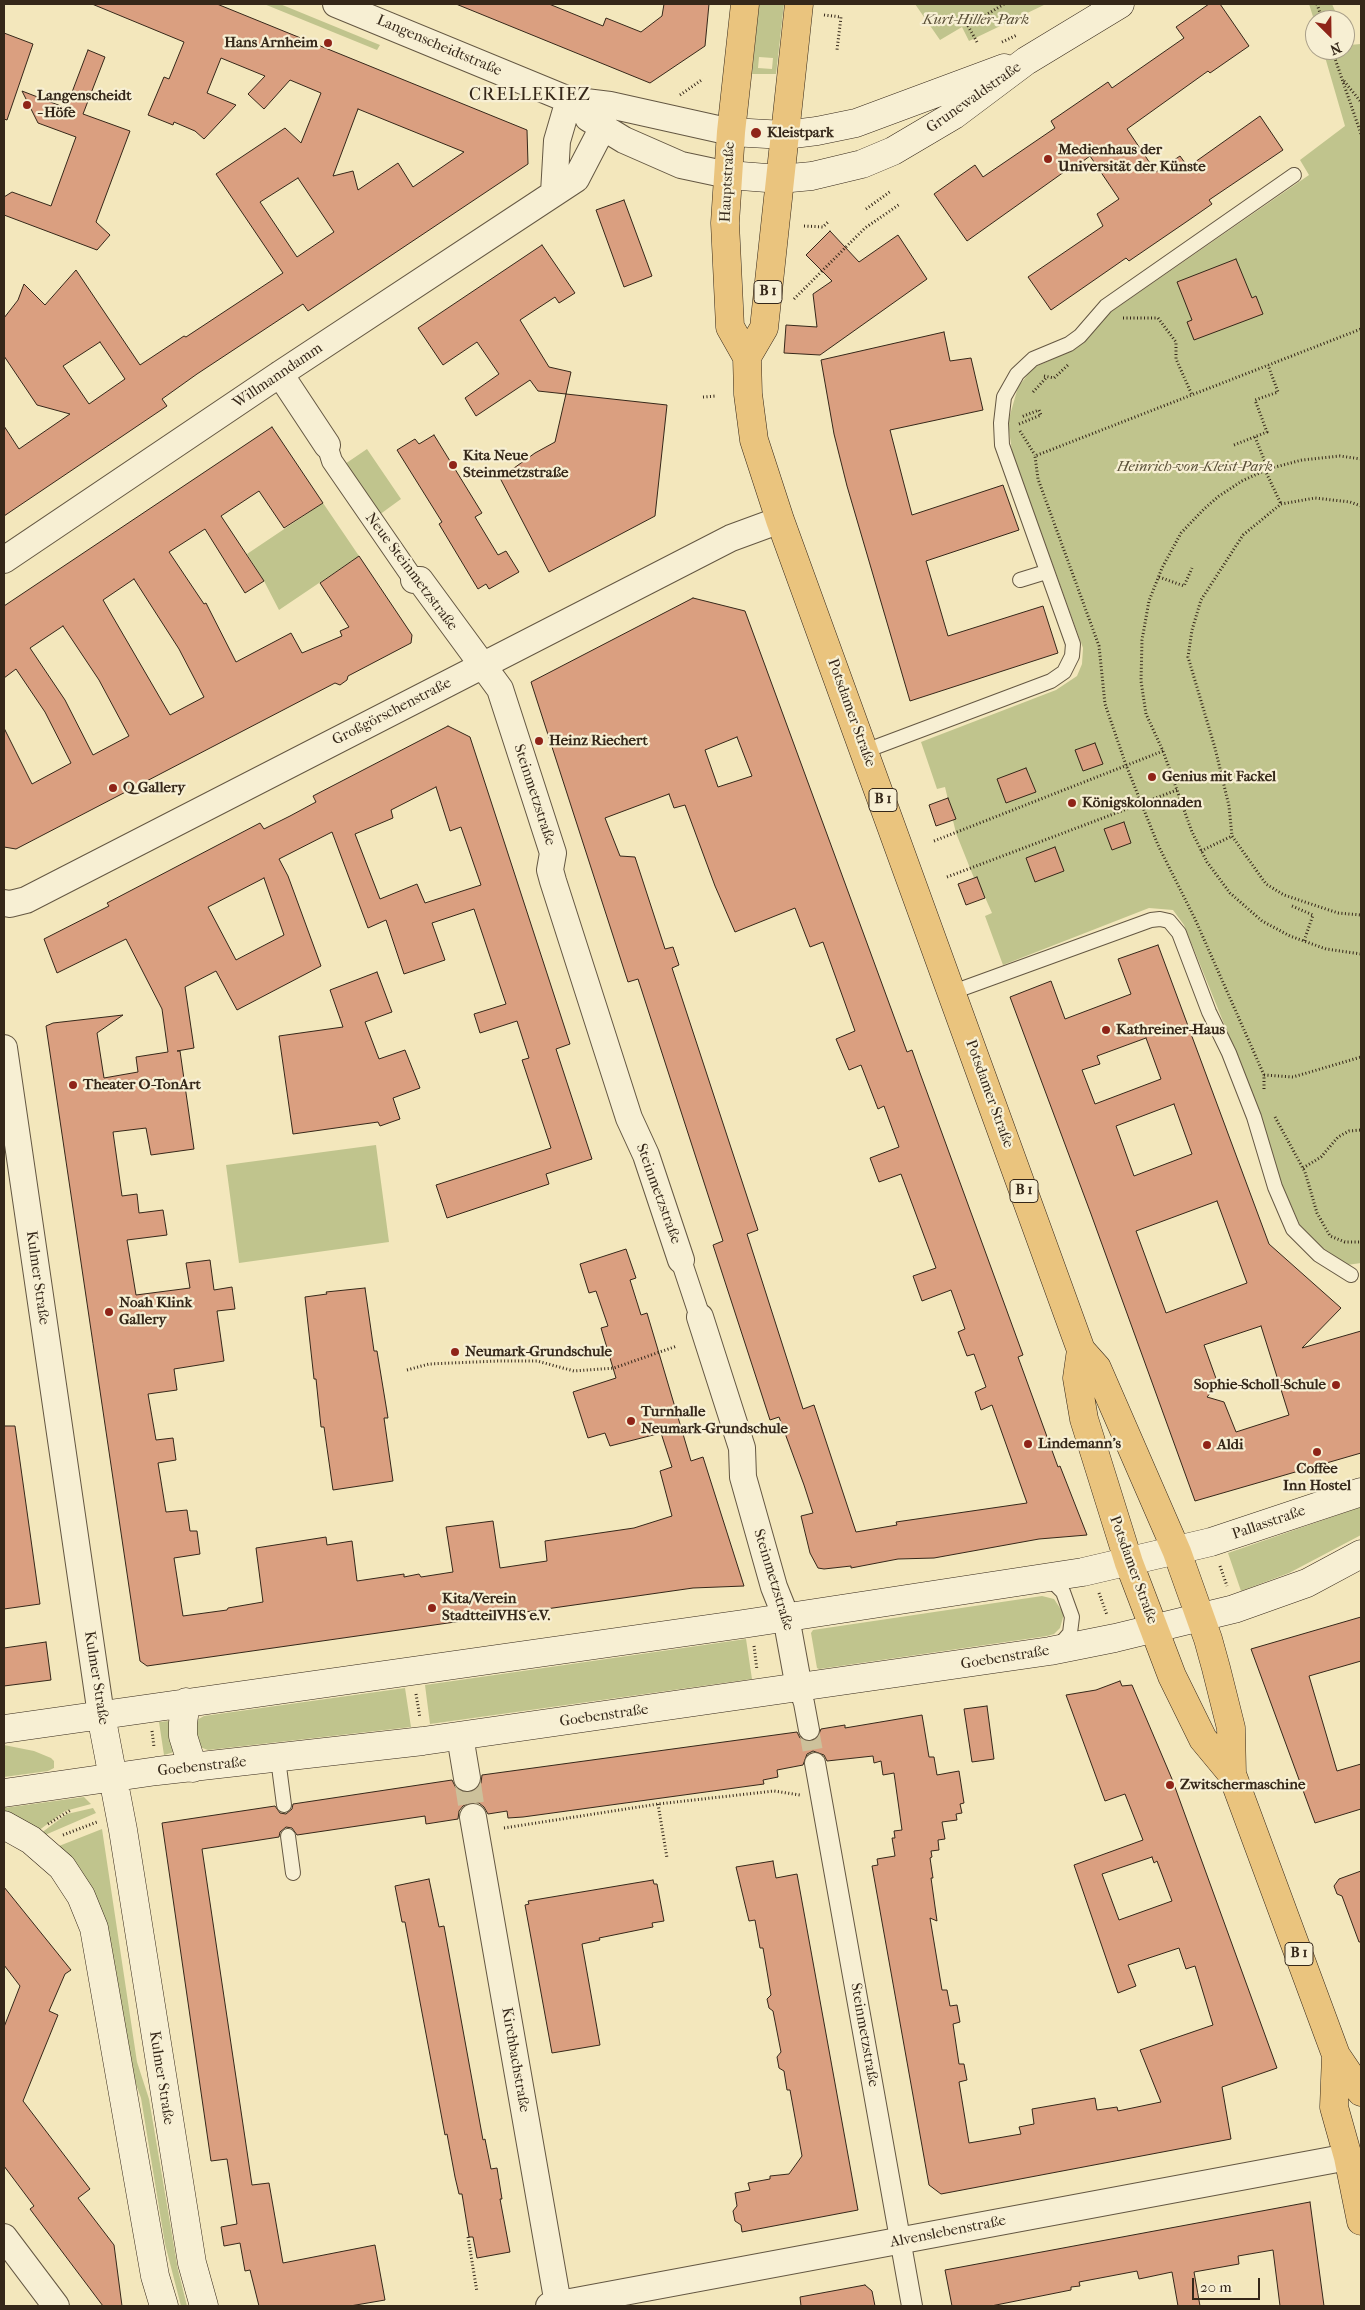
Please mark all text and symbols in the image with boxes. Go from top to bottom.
north arrow [1305,10,1355,60]
street label: Langenscheidtstraße [374,11,504,81]
park label: Kurt-Hiller-Park [923,11,1029,29]
place label: Hans Arnheim [224,34,318,52]
marker: Hans Arnheim [322,37,334,49]
text: N [1327,38,1344,58]
street label: Grunewaldstraße [923,59,1025,137]
district label: CRELLEKIEZ [468,85,592,107]
place label: Langenscheidt - Höfe [37,87,132,122]
marker: Langenscheidt - Höfe [21,99,33,111]
place label: Kleistpark [767,124,834,142]
marker: Kleistpark [749,126,763,140]
street label: Hauptstraße [717,141,739,223]
place label: Medienhaus der Universität der Künste [1058,141,1206,176]
marker: Medienhaus der Universität der Künste [1042,153,1054,165]
road number: B 1 [754,280,782,304]
street label: Willmanndamm [230,339,326,413]
place label: Kita Neue Steinmetzstraße [463,447,568,482]
park label: Heinrich-von-Kleist-Park [1117,458,1273,476]
marker: Kita Neue Steinmetzstraße [447,459,459,471]
street label: Neue Steinmetzstraße [361,510,461,634]
street label: Potsdamer Straße [823,656,879,770]
street label: Großgörschenstraße [330,674,454,750]
place label: Heinz Riechert [549,732,648,750]
marker: Heinz Riechert [533,735,545,747]
street label: Steinmetzstraße [509,742,559,848]
place label: Genius mit Fackel [1162,768,1276,786]
marker: Genius mit Fackel [1146,771,1158,783]
place label: Q Gallery [123,779,185,797]
marker: Q Gallery [107,782,119,794]
road number: B 1 [869,788,897,812]
place label: Königskolonnaden [1082,794,1202,812]
marker: Königskolonnaden [1066,797,1078,809]
place label: Kathreiner-Haus [1116,1021,1225,1039]
marker: Kathreiner-Haus [1100,1024,1112,1036]
street label: Potsdamer Straße [961,1037,1017,1151]
place label: Theater O-TonArt [83,1076,201,1094]
marker: Theater O-TonArt [67,1079,79,1091]
street label: Steinmetzstraße [632,1141,684,1247]
road number: B 1 [1010,1180,1038,1202]
street label: Kulmer Straße [21,1230,53,1326]
place label: Noah Klink Gallery [119,1294,192,1329]
marker: Noah Klink Gallery [103,1306,115,1318]
place label: Neumark-Grundschule [465,1343,612,1361]
marker: Neumark-Grundschule [449,1346,461,1358]
place label: Sophie-Scholl-Schule [1194,1376,1326,1394]
marker: Sophie-Scholl-Schule [1330,1379,1342,1391]
place label: Turnhalle Neumark-Grundschule [641,1403,788,1438]
marker: Turnhalle Neumark-Grundschule [625,1415,637,1427]
place label: Lindemann's [1038,1435,1121,1453]
place label: Aldi [1217,1436,1243,1454]
marker: Lindemann's [1022,1438,1034,1450]
marker: Aldi [1201,1439,1213,1451]
marker: Coffee Inn Hostel [1311,1446,1323,1458]
place label: Coffee Inn Hostel [1283,1460,1351,1495]
street label: Pallasstraße [1230,1502,1308,1544]
street label: Potsdamer Straße [1105,1513,1161,1627]
street label: Steinmetzstraße [749,1527,797,1633]
place label: Kita/Verein StadtteilVHS e.V. [442,1590,550,1625]
marker: Kita/Verein StadtteilVHS e.V. [426,1602,438,1614]
street label: Kulmer Straße [80,1630,112,1726]
street label: Goebenstraße [959,1642,1051,1674]
street label: Goebenstraße [558,1701,650,1731]
street label: Goebenstraße [157,1753,247,1781]
place label: Zwitschermaschine [1180,1776,1305,1794]
marker: Zwitschermaschine [1164,1779,1176,1791]
road number: B 1 [1285,1942,1313,1966]
street label: Steinmetzstraße [846,1982,882,2088]
street label: Kirchbachstraße [497,2006,533,2114]
street label: Kulmer Straße [145,2030,177,2126]
street label: Alvenslebenstraße [888,2212,1008,2252]
scale bar [1195,2268,1262,2300]
text: 20 m [1200,2278,1232,2296]

